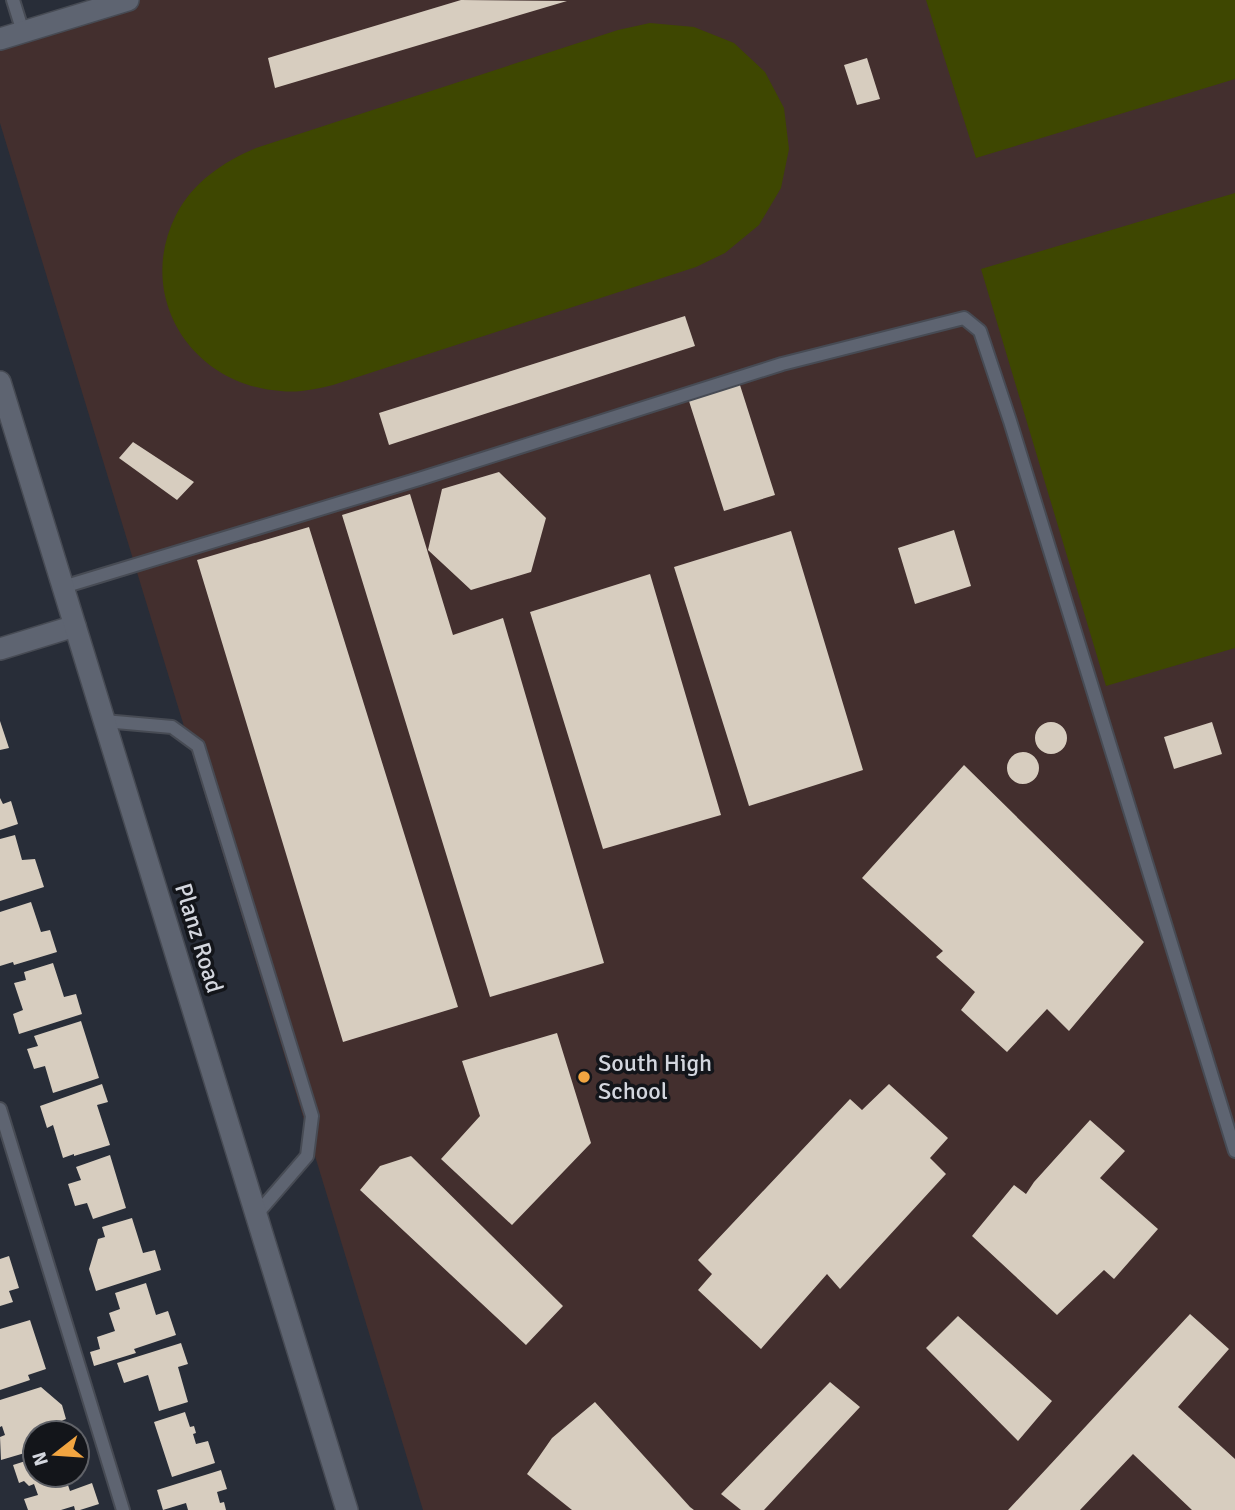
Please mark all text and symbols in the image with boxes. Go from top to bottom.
street label: Planz Road [168,879,230,997]
place label: South High School [598,1048,712,1106]
marker: South High School [576,1069,592,1085]
north arrow [21,1419,91,1489]
text: N [27,1449,54,1469]

